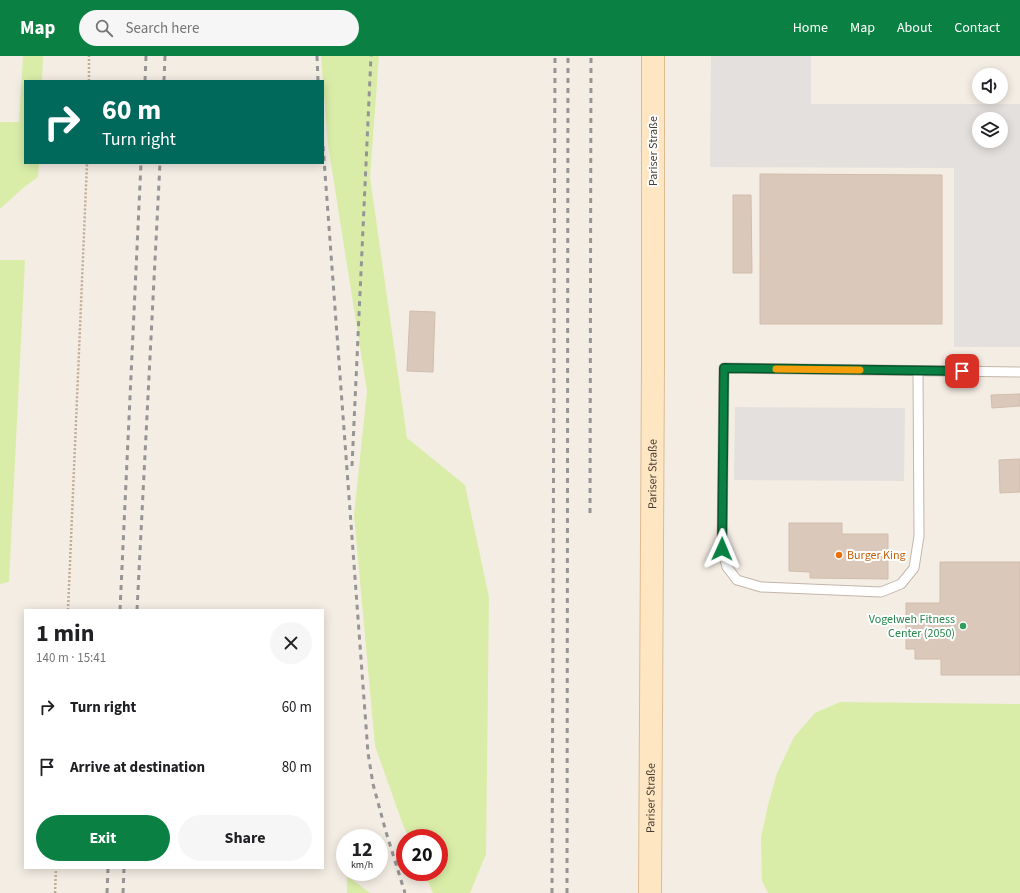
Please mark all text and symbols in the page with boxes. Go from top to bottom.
search box [79,10,359,46]
text: Map [20,15,55,42]
icon: search [93,17,115,39]
text: Search here [125,18,199,39]
text: Home [793,18,828,38]
text: Map [850,18,875,38]
text: About [897,18,932,38]
text: Contact [954,18,1000,38]
map controls [972,68,1008,148]
button: sound [972,68,1008,104]
text: 60 m [102,90,161,130]
icon: right [36,96,88,148]
button: layers [972,112,1008,148]
street label: Pariser Straße [645,116,662,186]
text: Turn right [102,127,176,152]
pin [945,354,979,388]
icon: arrive [951,360,973,382]
street label: Pariser Straße [644,439,661,509]
position arrow [701,528,743,570]
place label: Burger King [847,547,906,564]
marker: Burger King [834,550,844,560]
place label: Vogelweh Fitness Center (2050) [869,611,955,642]
text: 1 min [36,616,94,651]
marker: Vogelweh Fitness Center (2050) [958,621,968,631]
button: close [270,622,312,664]
text: 140 m · 15:41 [36,649,106,667]
icon: right [36,696,58,718]
text: Turn right [70,697,136,718]
text: 60 m [282,697,312,718]
icon: arrive [36,756,58,778]
text: Arrive at destination [70,757,205,778]
text: 80 m [282,757,312,778]
street label: Pariser Straße [642,763,659,833]
button: Exit [36,815,170,861]
button: Share [178,815,312,861]
speed limit sign: 20 [396,829,448,881]
text: 12 [351,836,373,864]
text: km/h [351,858,373,872]

